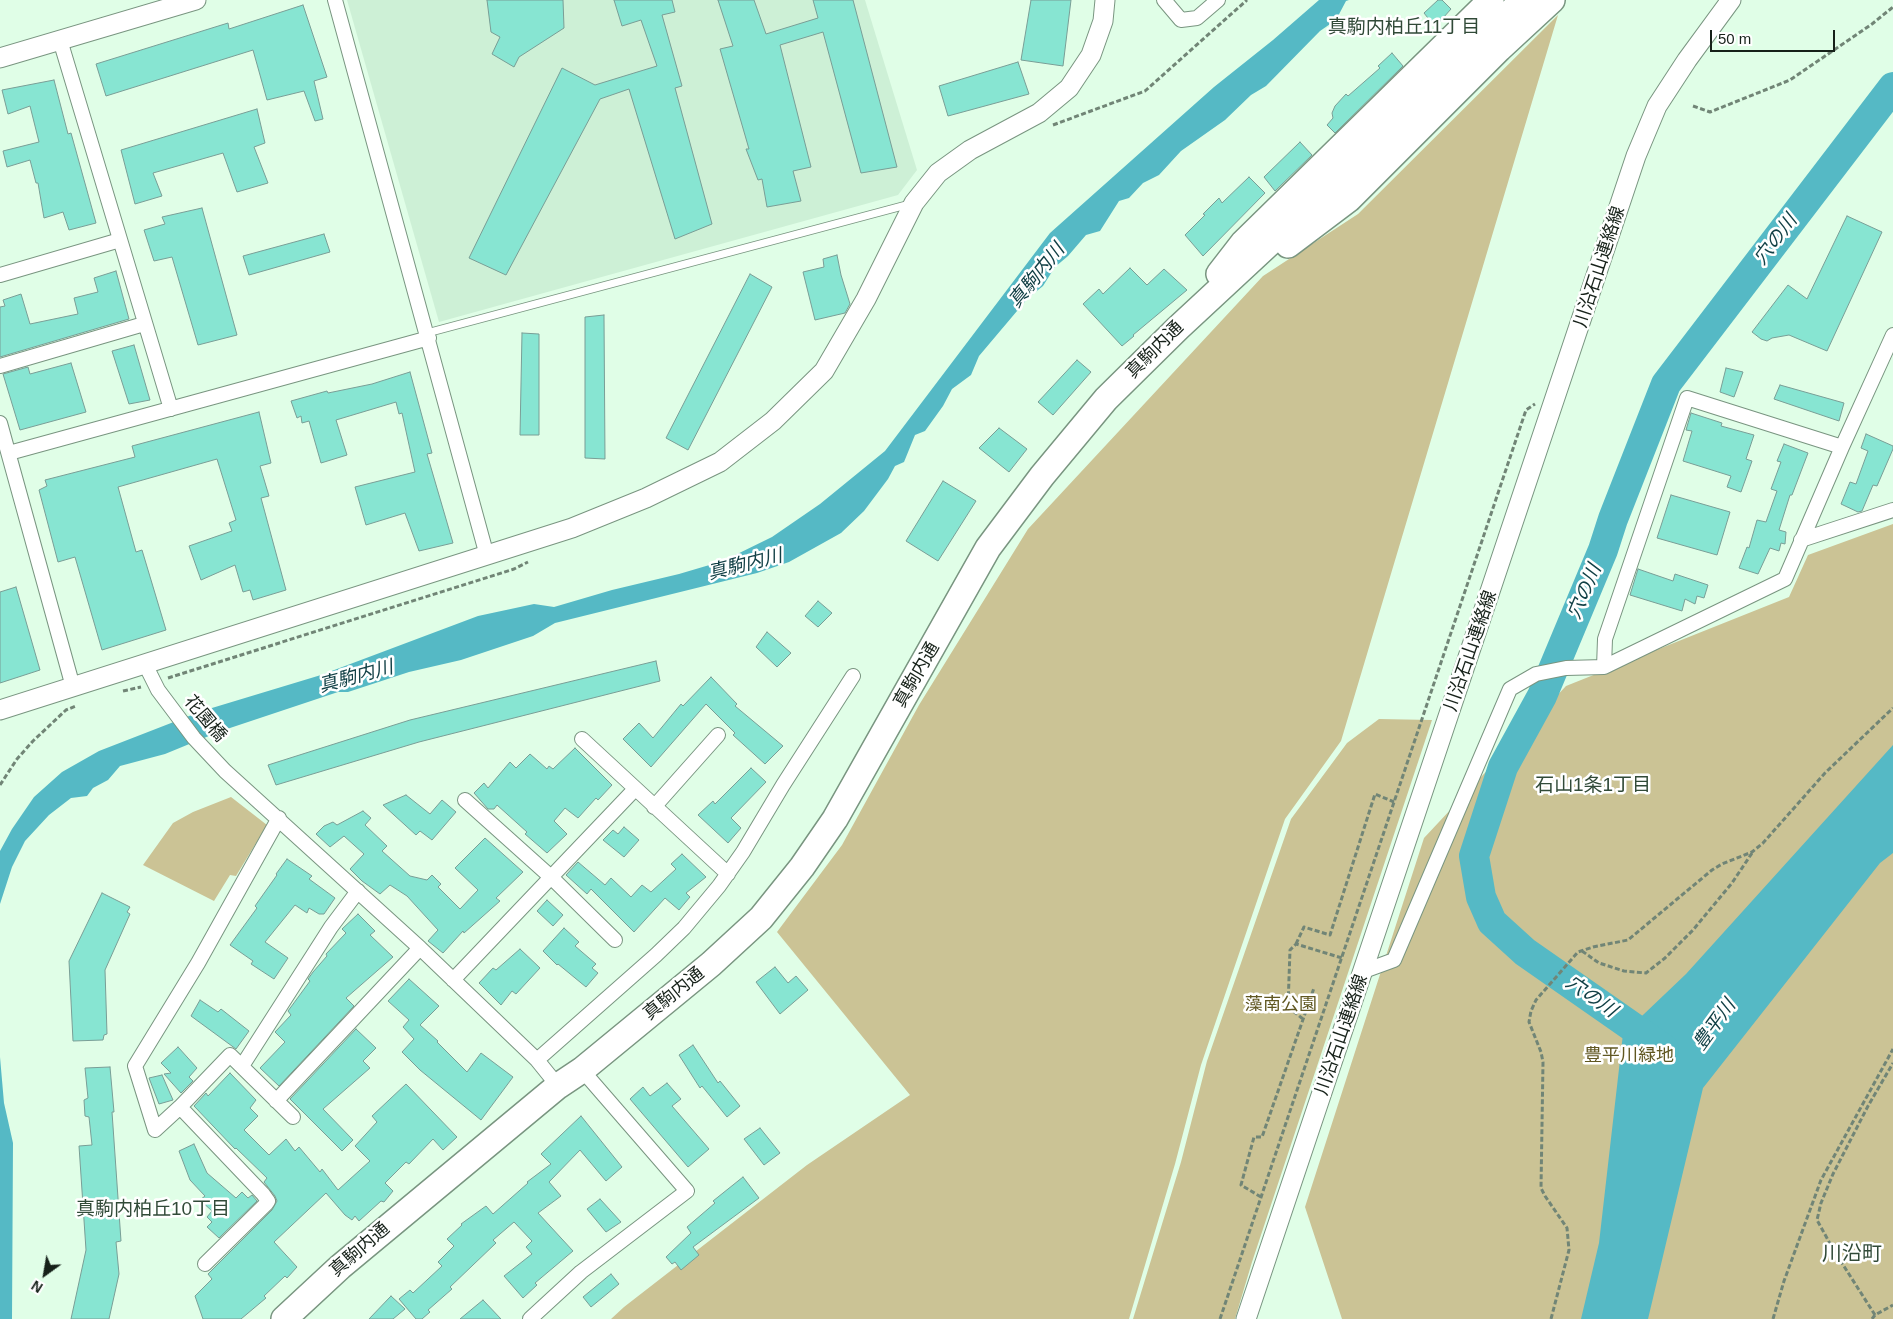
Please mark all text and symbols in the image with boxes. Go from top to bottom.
district label: 真駒内柏丘11丁目 [1328,17,1480,39]
scale bar [1713,20,1838,52]
text: 50 m [1718,30,1751,47]
street label: 川沿石山連絡線 [1570,204,1630,330]
water label: 穴の川 [1750,210,1802,270]
water label: 真駒内川 [1004,239,1070,313]
street label: 真駒内通 [1122,317,1188,383]
water label: 真駒内川 [705,545,785,585]
water label: 穴の川 [1563,561,1607,623]
street label: 川沿石山連絡線 [1440,588,1502,714]
street label: 真駒内通 [890,638,944,712]
water label: 真駒内川 [316,656,396,698]
street label: 花園橋 [179,691,231,747]
district label: 石山1条1丁目 [1535,775,1651,797]
street label: 真駒内通 [639,963,709,1025]
water label: 穴の川 [1561,971,1621,1023]
street label: 川沿石山連絡線 [1311,972,1373,1098]
park label: 藻南公園 [1245,994,1317,1016]
water label: 豊平川 [1689,995,1741,1055]
park label: 豊平川緑地 [1584,1045,1674,1067]
district label: 真駒内柏丘10丁目 [76,1199,230,1221]
street label: 真駒内通 [326,1218,394,1282]
district label: 川沿町 [1822,1242,1882,1266]
north arrow [20,1249,70,1299]
text: N [29,1277,46,1296]

